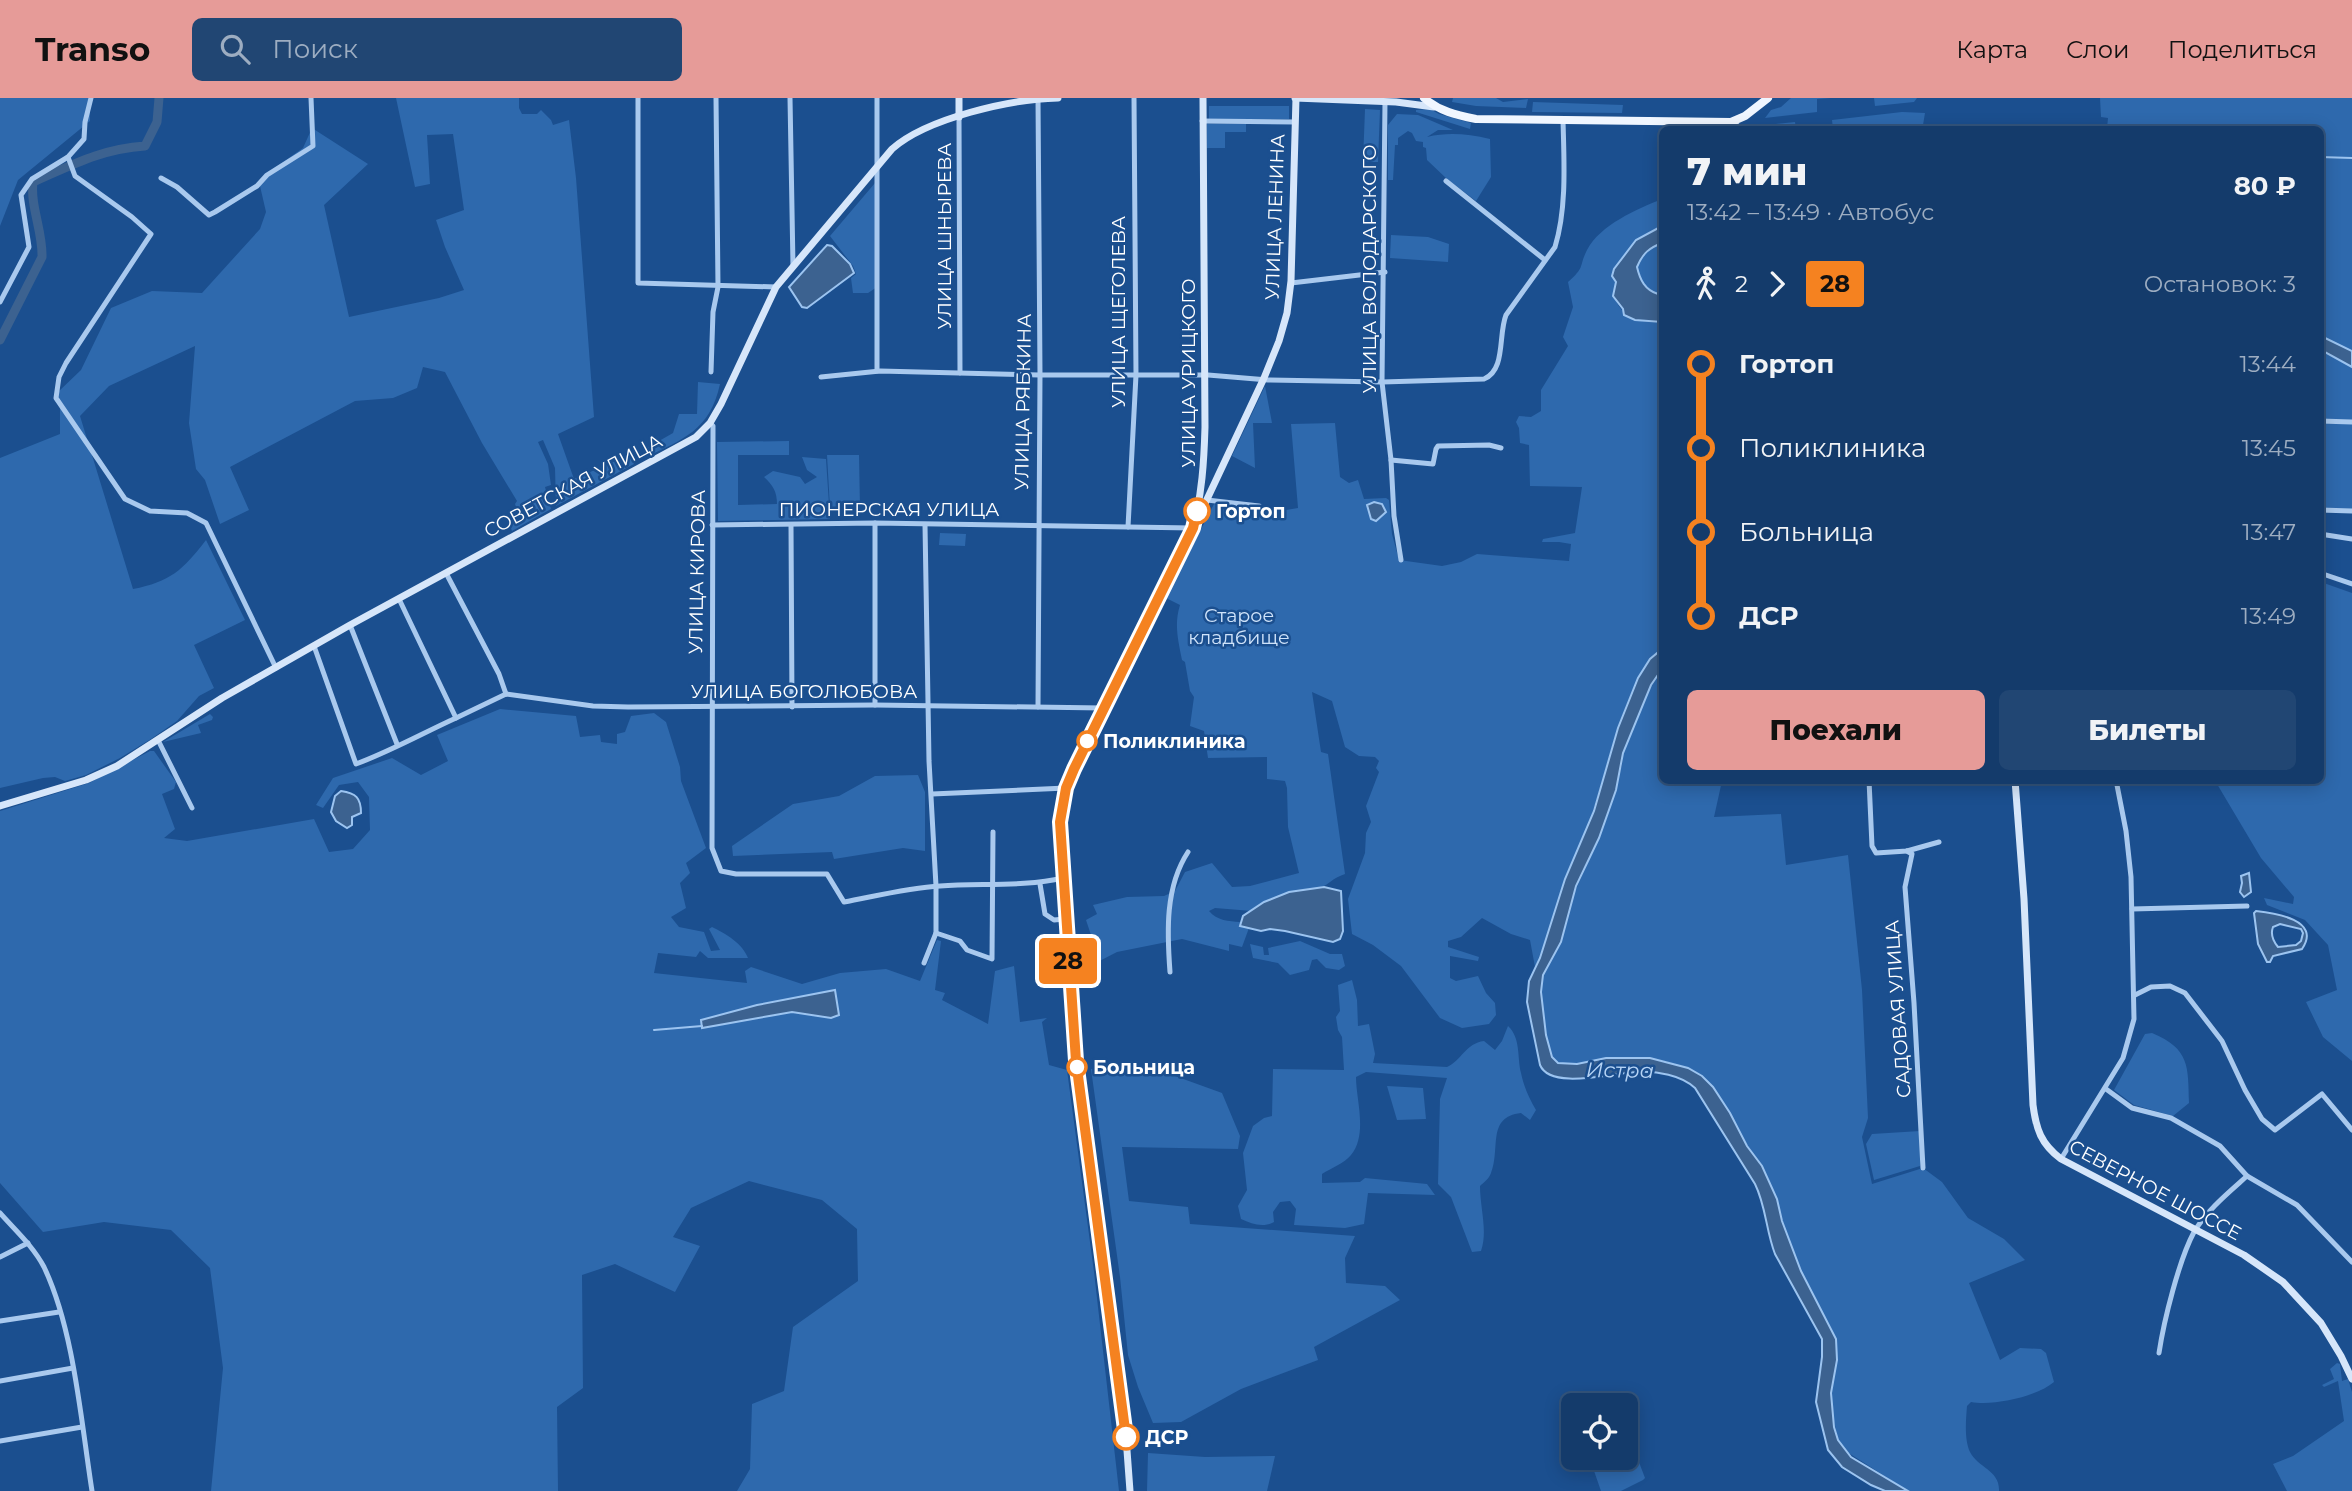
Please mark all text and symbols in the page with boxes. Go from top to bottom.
search box [192,18,682,81]
text: Transo [35,29,150,69]
icon: search [216,30,254,68]
text: Поиск [272,33,358,65]
text: Карта [1956,35,2028,64]
text: Слои [2066,35,2130,64]
text: Поделиться [2168,35,2317,64]
street label: УЛИЦА ЛЕНИНА [1261,133,1289,301]
street label: УЛИЦА ШНЫРЕВА [933,143,956,329]
street label: УЛИЦА ВОЛОДАРСКОГО [1358,144,1381,394]
text: 7 мин [1687,148,1807,195]
text: 80 ₽ [2234,170,2296,202]
text: 13:42 – 13:49 · Автобус [1687,198,1934,226]
street label: УЛИЦА ЩЕГОЛЕВА [1107,216,1130,408]
icon: walk [1687,265,1725,303]
icon: forward [1758,265,1796,303]
text: 28 [1820,269,1850,298]
text: 2 [1735,270,1748,298]
text: Остановок: 3 [2144,270,2296,298]
street label: УЛИЦА УРИЦКОГО [1177,278,1200,468]
street label: УЛИЦА РЯБКИНА [1010,313,1036,491]
text: Гортоп [1739,348,1834,380]
text: 13:44 [2239,350,2296,378]
street label: СОВЕТСКАЯ УЛИЦА [480,429,666,543]
text: Поликлиника [1739,432,1926,464]
text: 13:45 [2242,434,2296,462]
street label: УЛИЦА КИРОВА [684,490,710,654]
street label: ПИОНЕРСКАЯ УЛИЦА [779,498,999,521]
marker: Гортоп [1184,498,1210,524]
place label: Гортоп [1216,500,1286,523]
text: Больница [1739,516,1874,548]
text: 13:47 [2242,518,2296,546]
text: ДСР [1739,600,1798,632]
text: 13:49 [2241,602,2296,630]
park label: Старое кладбище [1188,604,1290,649]
street label: УЛИЦА БОГОЛЮБОВА [691,680,917,703]
button: Поехали [1687,690,1985,770]
button: Билеты [1999,690,2296,770]
place label: Поликлиника [1103,730,1245,753]
marker: Поликлиника [1077,731,1097,751]
street label: САДОВАЯ УЛИЦА [1880,919,1916,1099]
line badge: 28 [1036,938,1100,984]
text: 28 [1053,946,1083,975]
place label: Больница [1093,1056,1195,1079]
marker: Больница [1067,1057,1087,1077]
water label: Истра [1586,1057,1654,1083]
street label: СЕВЕРНОЕ ШОССЕ [2065,1135,2245,1245]
map controls [1561,1393,1638,1470]
button: locate [1561,1393,1638,1470]
marker: ДСР [1113,1424,1139,1450]
place label: ДСР [1145,1426,1189,1449]

